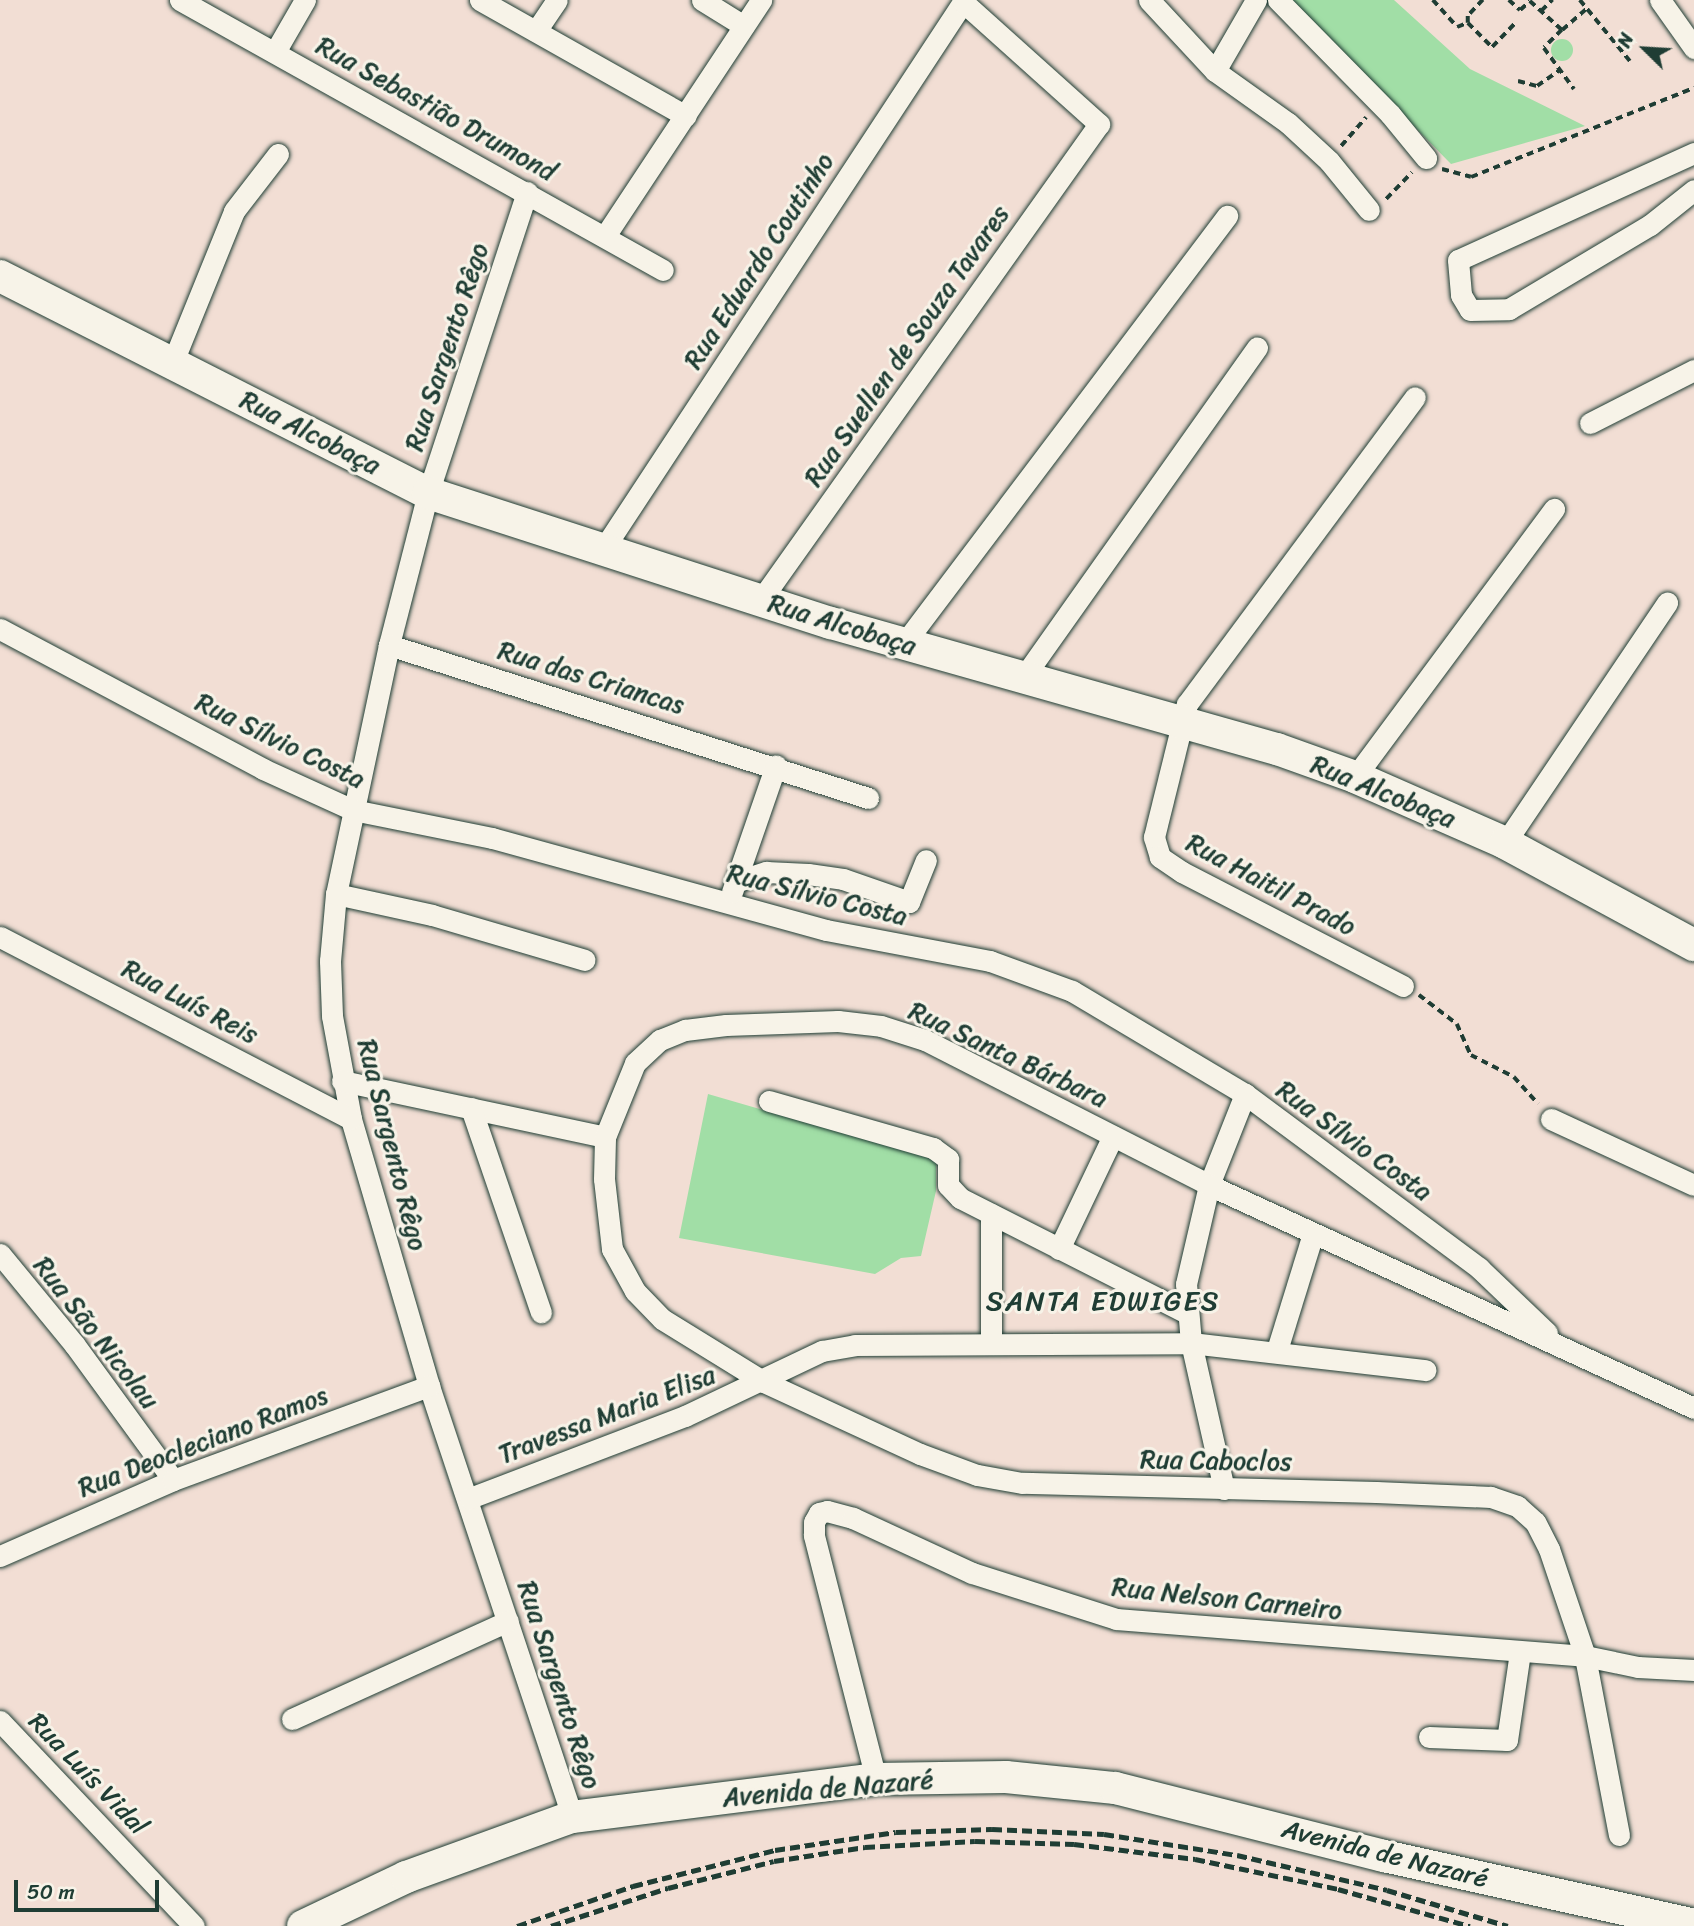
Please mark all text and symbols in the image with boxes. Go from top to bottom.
north arrow [1610,14,1680,84]
text: N [1608,28,1643,53]
street label: Rua Sebastião Drumond [310,30,562,188]
street label: Rua Eduardo Coutinho [677,147,841,375]
street label: Rua Suellen de Souza Tavares [798,200,1016,492]
street label: Rua Sargento Rêgo [399,239,495,455]
street label: Rua Alcobaça [235,384,385,482]
street label: Rua Alcobaça [764,588,920,662]
street label: Rua das Criancas [494,635,688,721]
street label: Rua Sílvio Costa [190,686,370,796]
street label: Rua Alcobaça [1306,749,1460,835]
street label: Rua Haitil Prado [1181,827,1361,943]
street label: Rua Sílvio Costa [723,857,911,933]
street label: Rua Luís Reis [117,953,263,1051]
street label: Rua Santa Bárbara [904,995,1112,1115]
street label: Rua Sargento Rêgo [351,1036,433,1254]
street label: Rua Sílvio Costa [1270,1074,1438,1208]
street label: Rua São Nicolau [27,1251,165,1415]
district label: SANTA EDWIGES [989,1284,1217,1318]
street label: Travessa Maria Elisa [494,1359,720,1471]
street label: Rua Deocleciano Ramos [74,1380,332,1504]
street label: Rua Caboclos [1140,1444,1292,1478]
street label: Rua Nelson Carneiro [1110,1571,1344,1627]
street label: Rua Sargento Rêgo [511,1577,607,1793]
street label: Rua Luís Vidal [22,1706,154,1842]
street label: Avenida de Nazaré [721,1764,935,1814]
street label: Avenida de Nazaré [1279,1813,1491,1895]
scale bar [18,1867,163,1911]
text: 50 m [27,1873,75,1911]

